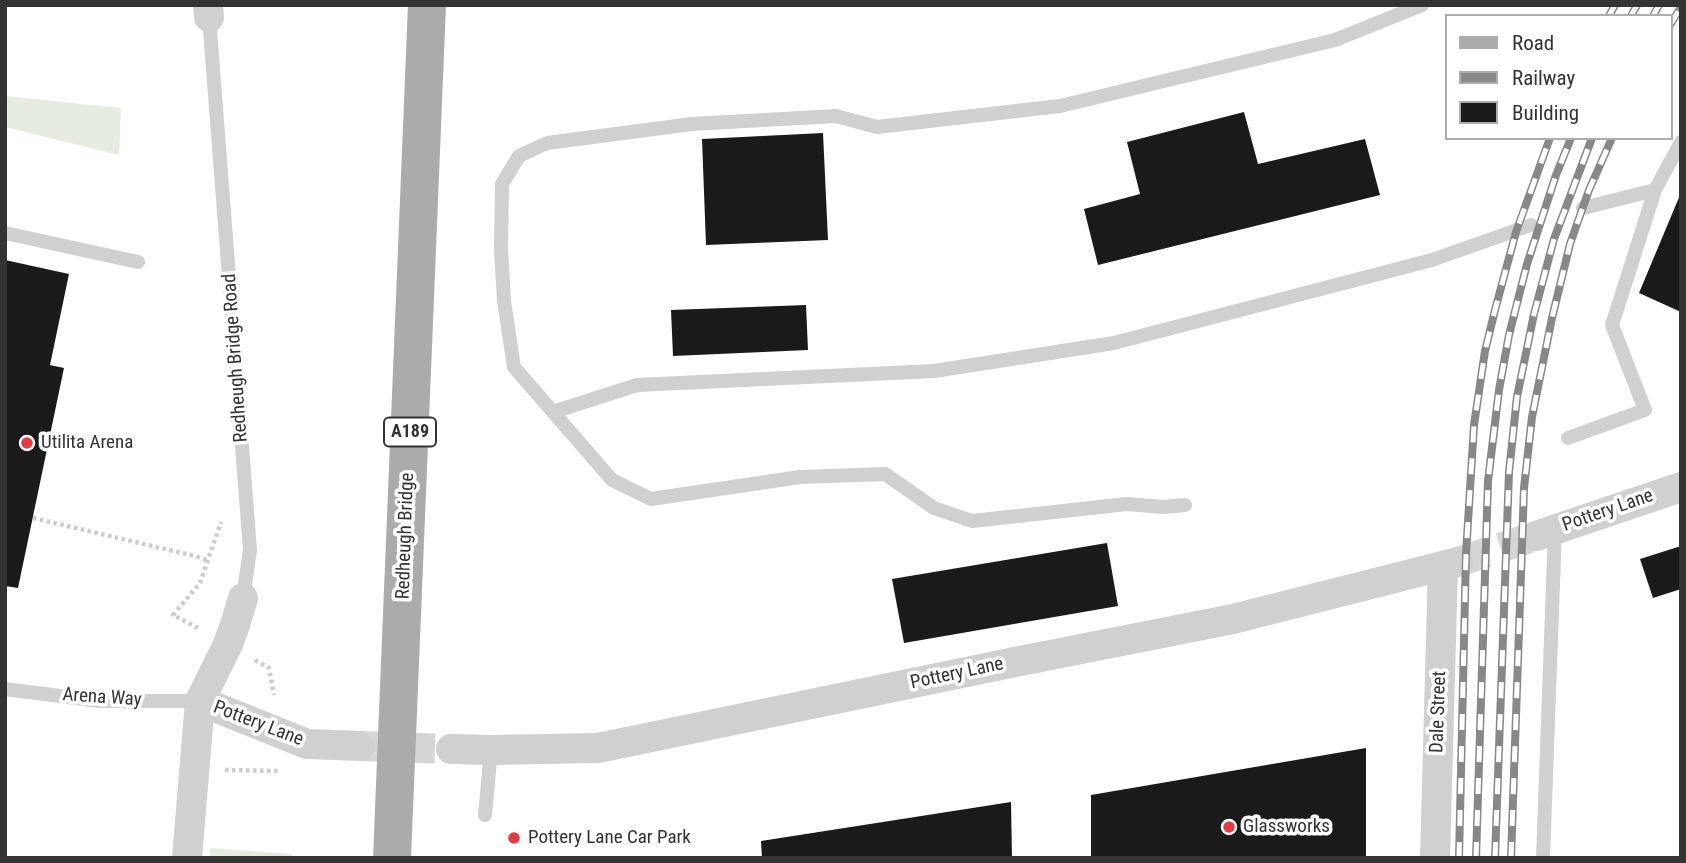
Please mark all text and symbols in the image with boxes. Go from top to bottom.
legend [1444,14,1672,140]
text: Road [1512,31,1554,55]
text: Railway [1512,66,1575,90]
text: Building [1512,101,1579,125]
street label: Redheugh Bridge Road [219,273,253,443]
road number: A189 [384,418,436,446]
place label: Utilita Arena [41,432,133,454]
marker: Utilita Arena [19,435,35,451]
street label: Redheugh Bridge [392,472,420,600]
street label: Pottery Lane [1560,485,1656,537]
street label: Pottery Lane [908,653,1006,695]
street label: Dale Street [1426,671,1452,753]
street label: Arena Way [62,684,142,712]
street label: Pottery Lane [210,696,306,752]
place label: Glassworks [1243,816,1330,838]
marker: Glassworks [1221,819,1237,835]
place label: Pottery Lane Car Park [528,827,691,849]
marker: Pottery Lane Car Park [506,830,522,846]

